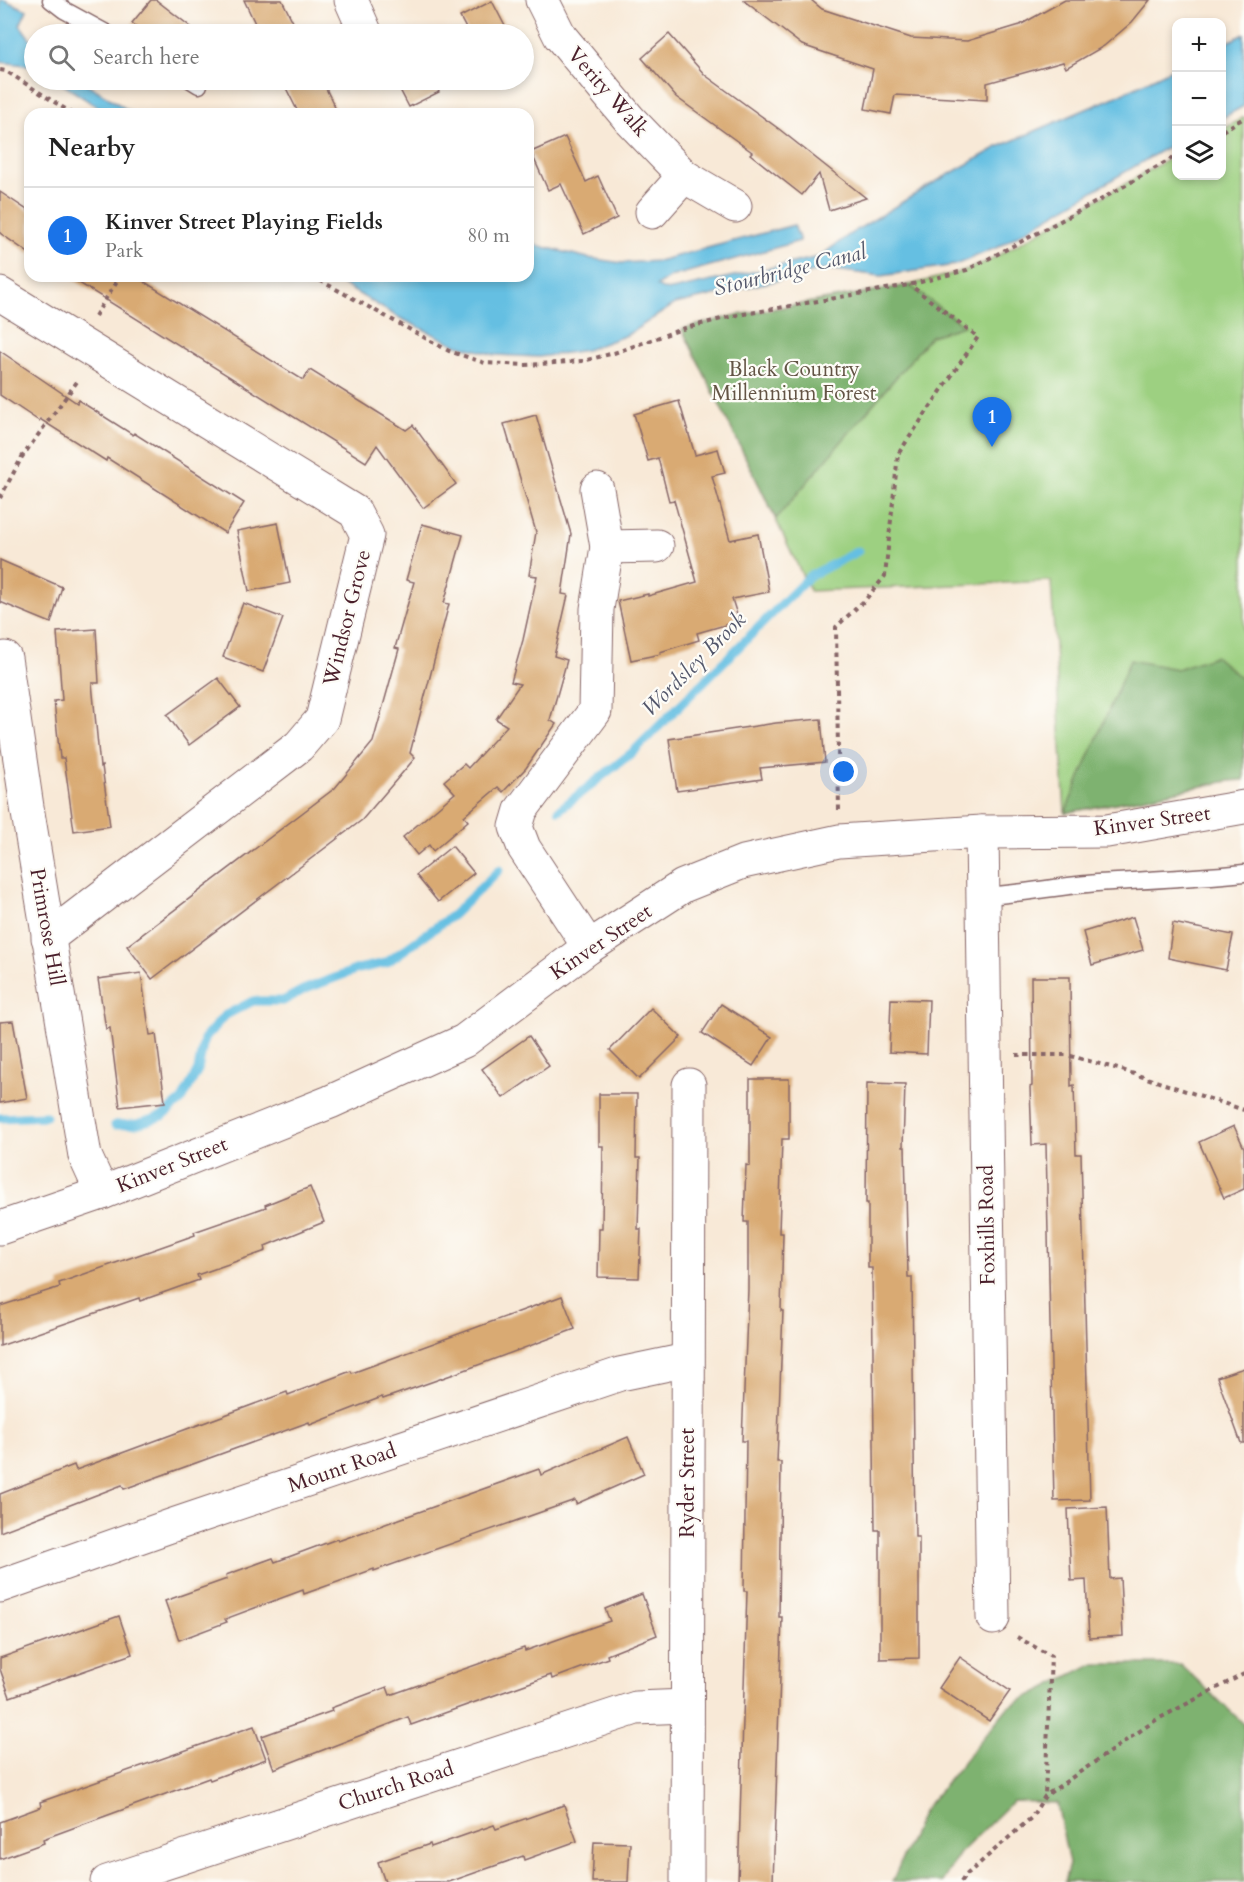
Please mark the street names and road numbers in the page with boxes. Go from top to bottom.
street label: Verity Walk [561,41,656,144]
street label: Windsor Grove [316,547,378,690]
street label: Kinver Street [1092,798,1213,844]
street label: Primrose Hill [22,866,72,988]
street label: Kinver Street [544,897,658,987]
street label: Kinver Street [112,1129,232,1200]
street label: Foxhills Road [971,1164,1003,1286]
street label: Ryder Street [673,1428,702,1538]
street label: Mount Road [284,1436,400,1500]
street label: Church Road [335,1754,457,1818]

